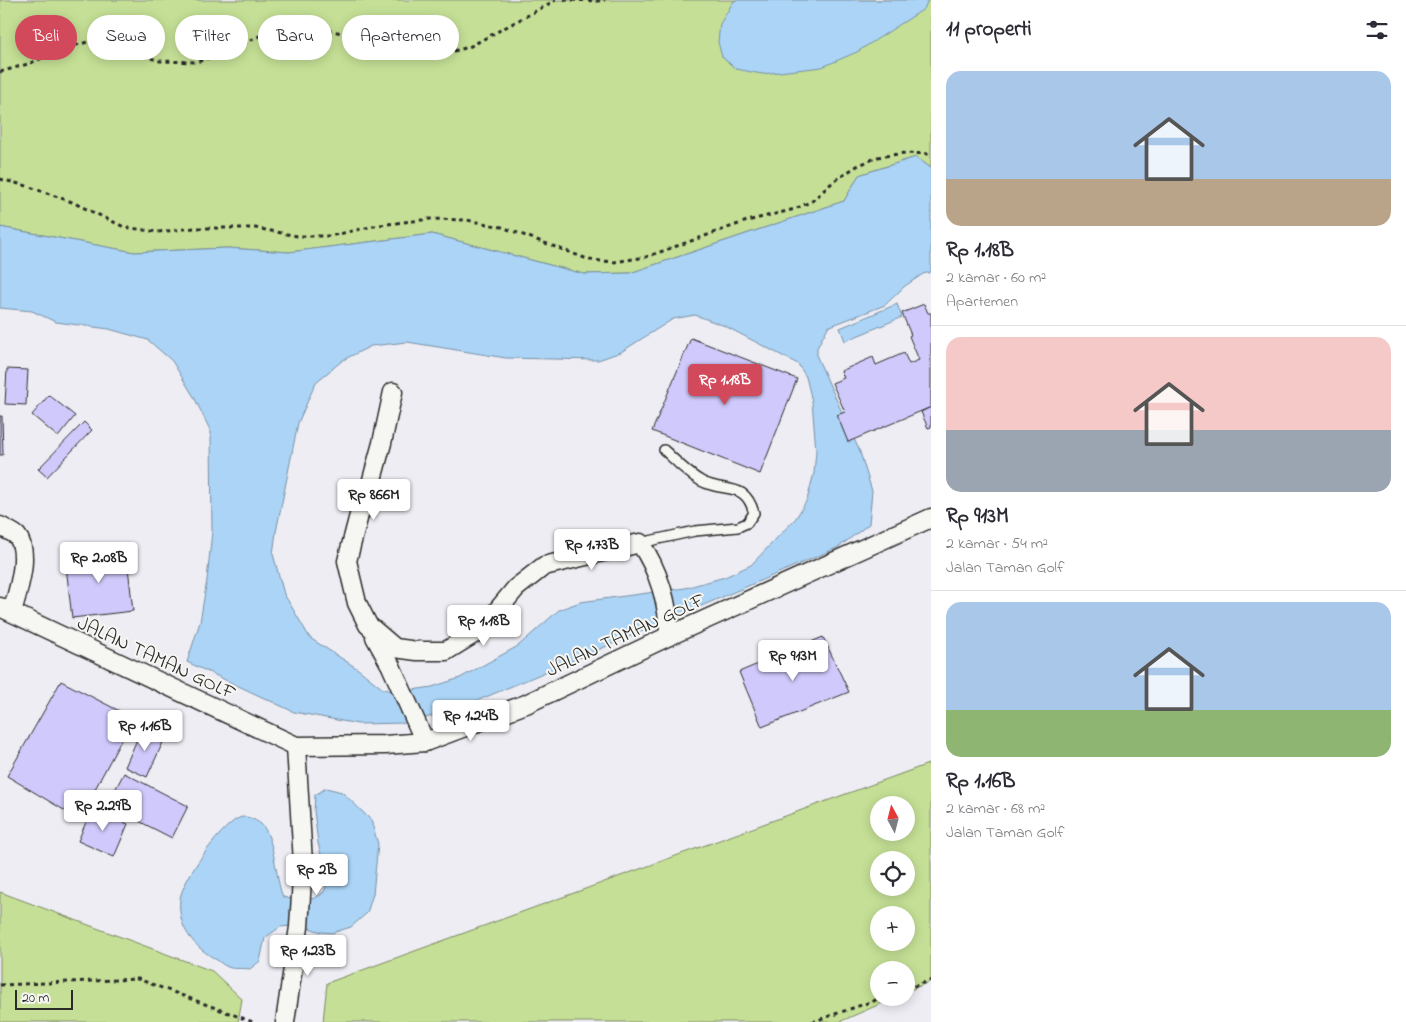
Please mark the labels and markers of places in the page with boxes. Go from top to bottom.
pin: Rp 1.18B [673,364,777,406]
pin: Rp 866M [328,478,420,521]
pin: Rp 1.73B [540,528,644,571]
pin: Rp 2.08B [47,542,151,584]
pin: Rp 1.18B [432,604,536,647]
pin: Rp 913M [747,640,839,682]
pin: Rp 1.24B [419,700,523,742]
pin: Rp 1.16B [93,710,197,752]
pin: Rp 2.29B [51,790,155,832]
pin: Rp 2B [282,854,352,896]
pin: Rp 1.23B [256,934,360,977]

